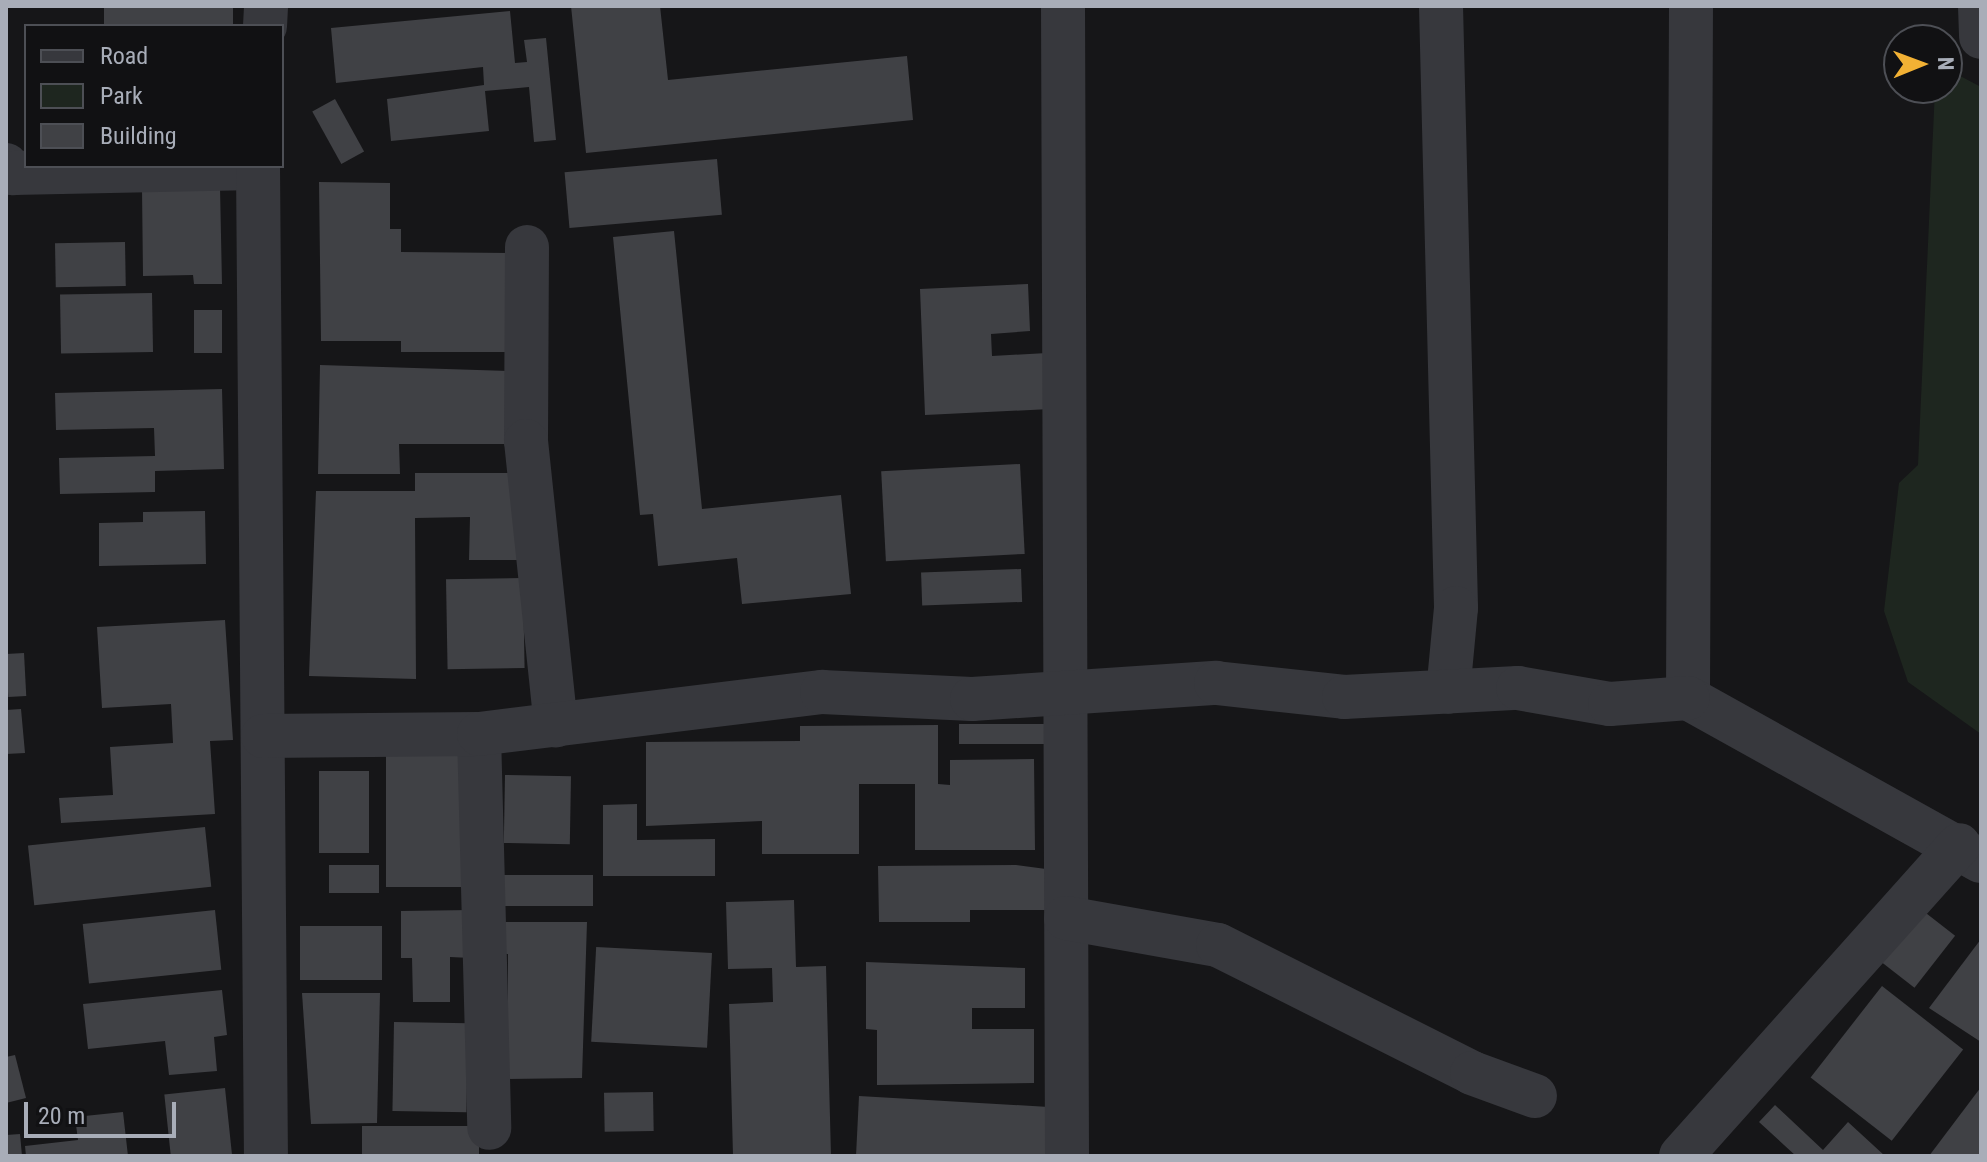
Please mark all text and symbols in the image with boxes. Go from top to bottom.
legend [24,24,284,168]
north arrow [1883,24,1963,104]
text: Road [100,42,148,70]
text: N [1933,57,1958,71]
text: Park [100,82,143,110]
text: Building [100,122,177,150]
scale bar [28,1086,180,1136]
text: 20 m [38,1102,85,1130]

